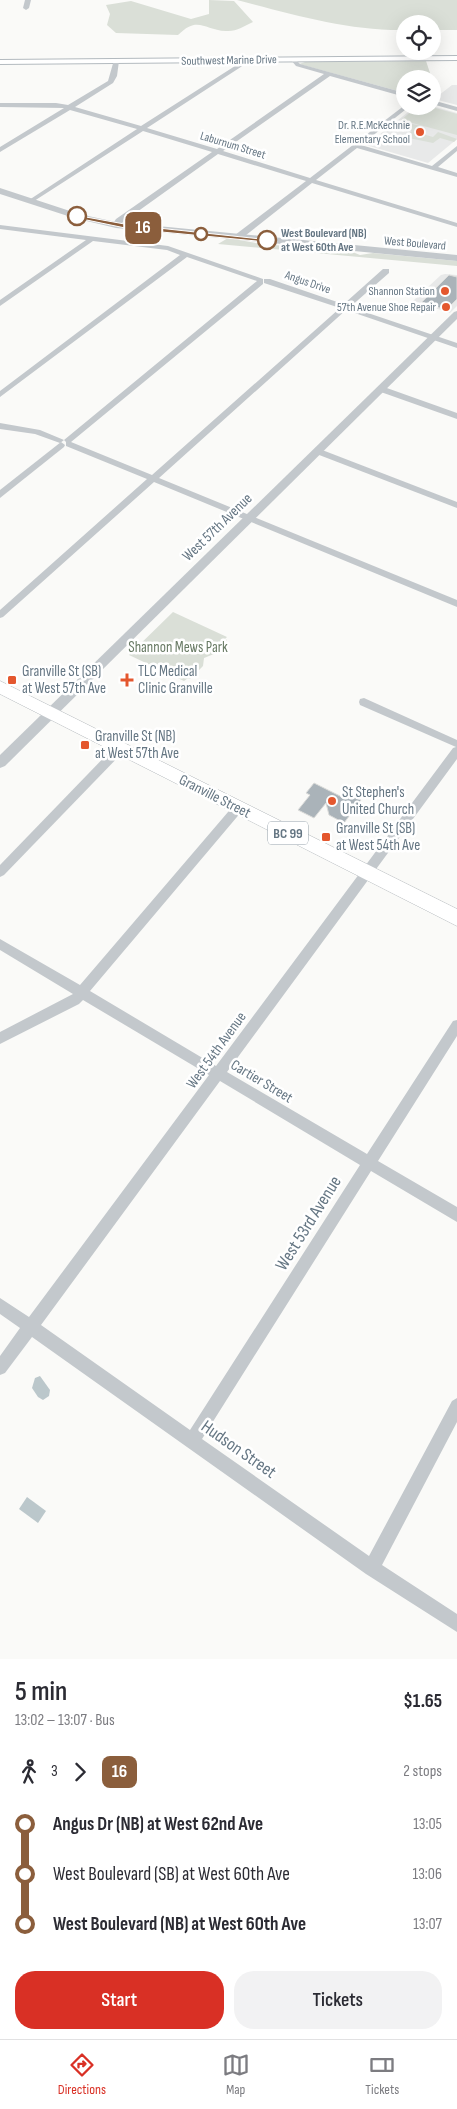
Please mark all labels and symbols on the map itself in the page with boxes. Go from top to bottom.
street label: Southwest Marine Drive [181,52,277,69]
place label: Dr. R.E.McKechnie Elementary School [335,118,410,147]
marker: Dr. R.E.McKechnie Elementary School [414,126,426,138]
street label: Laburnum Street [198,128,268,163]
unlabelled marker [67,206,87,226]
line badge: 16 [120,212,166,244]
place label: West Boulevard (NB) at West 60th Ave [281,226,367,255]
unlabelled marker [194,227,208,241]
marker: West Boulevard (NB) at West 60th Ave [257,230,277,250]
street label: West Boulevard [383,233,446,254]
street label: Angus Drive [282,267,333,297]
place label: Shannon Station [368,284,435,299]
marker: Shannon Station [439,285,451,297]
place label: 57th Avenue Shoe Repair [337,300,437,315]
marker: 57th Avenue Shoe Repair [440,301,452,313]
street label: West 57th Avenue [178,489,256,565]
park label: Shannon Mews Park [128,638,228,657]
place label: Granville St (SB) at West 57th Ave [22,662,106,698]
place label: TLC Medical Clinic Granville [138,662,213,698]
marker: TLC Medical Clinic Granville [120,673,134,687]
marker: Granville St (SB) at West 57th Ave [6,674,18,686]
place label: Granville St (NB) at West 57th Ave [95,727,179,763]
marker: Granville St (NB) at West 57th Ave [79,739,91,751]
street label: Granville Street [176,770,254,823]
place label: St Stephen's United Church [342,783,414,819]
marker: St Stephen's United Church [326,795,338,807]
place label: Granville St (SB) at West 54th Ave [336,819,420,855]
road number: BC 99 [268,821,308,844]
marker: Granville St (SB) at West 54th Ave [320,831,332,843]
street label: West 54th Avenue [182,1008,251,1092]
street label: Cartier Street [227,1056,297,1108]
street label: West 53rd Avenue [271,1172,346,1274]
street label: Hudson Street [197,1416,281,1483]

